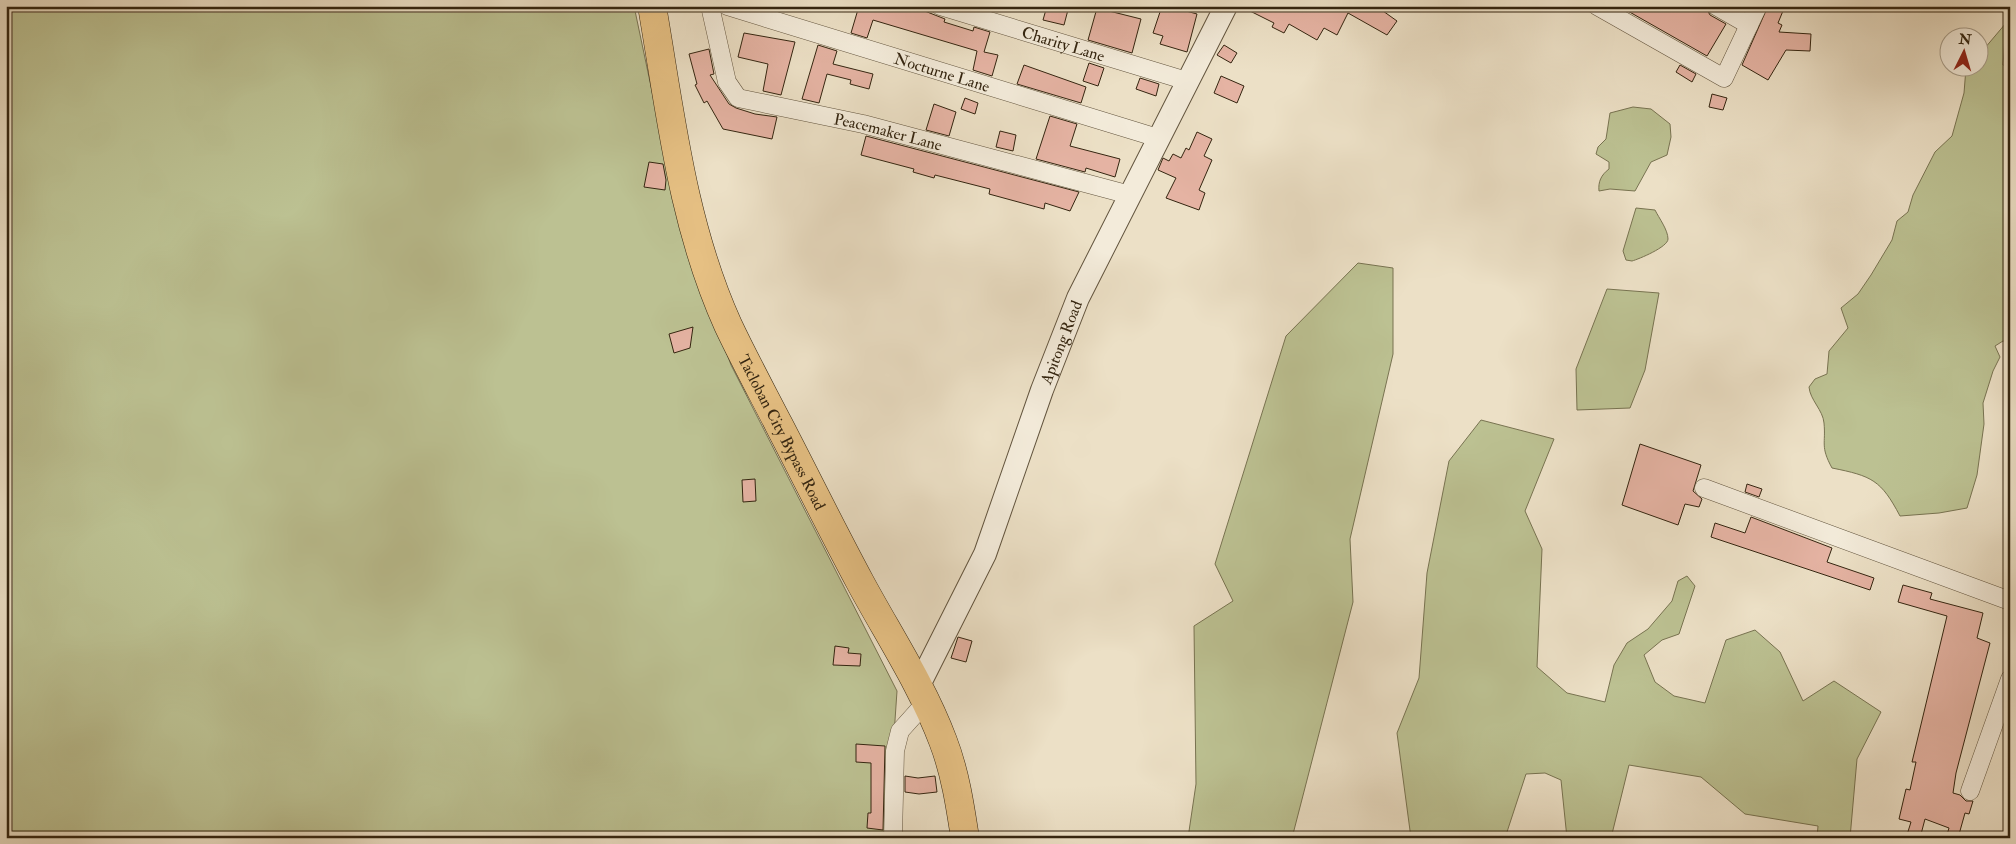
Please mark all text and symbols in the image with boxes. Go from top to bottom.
street label: Charity Lane [1019,22,1107,67]
north arrow [1938,28,1988,78]
text: N [1957,30,1973,49]
street label: Nocturne Lane [892,49,992,97]
street label: Peacemaker Lane [832,109,944,156]
street label: Apitong Road [1036,298,1087,388]
street label: Tacloban City Bypass Road [733,351,830,514]

